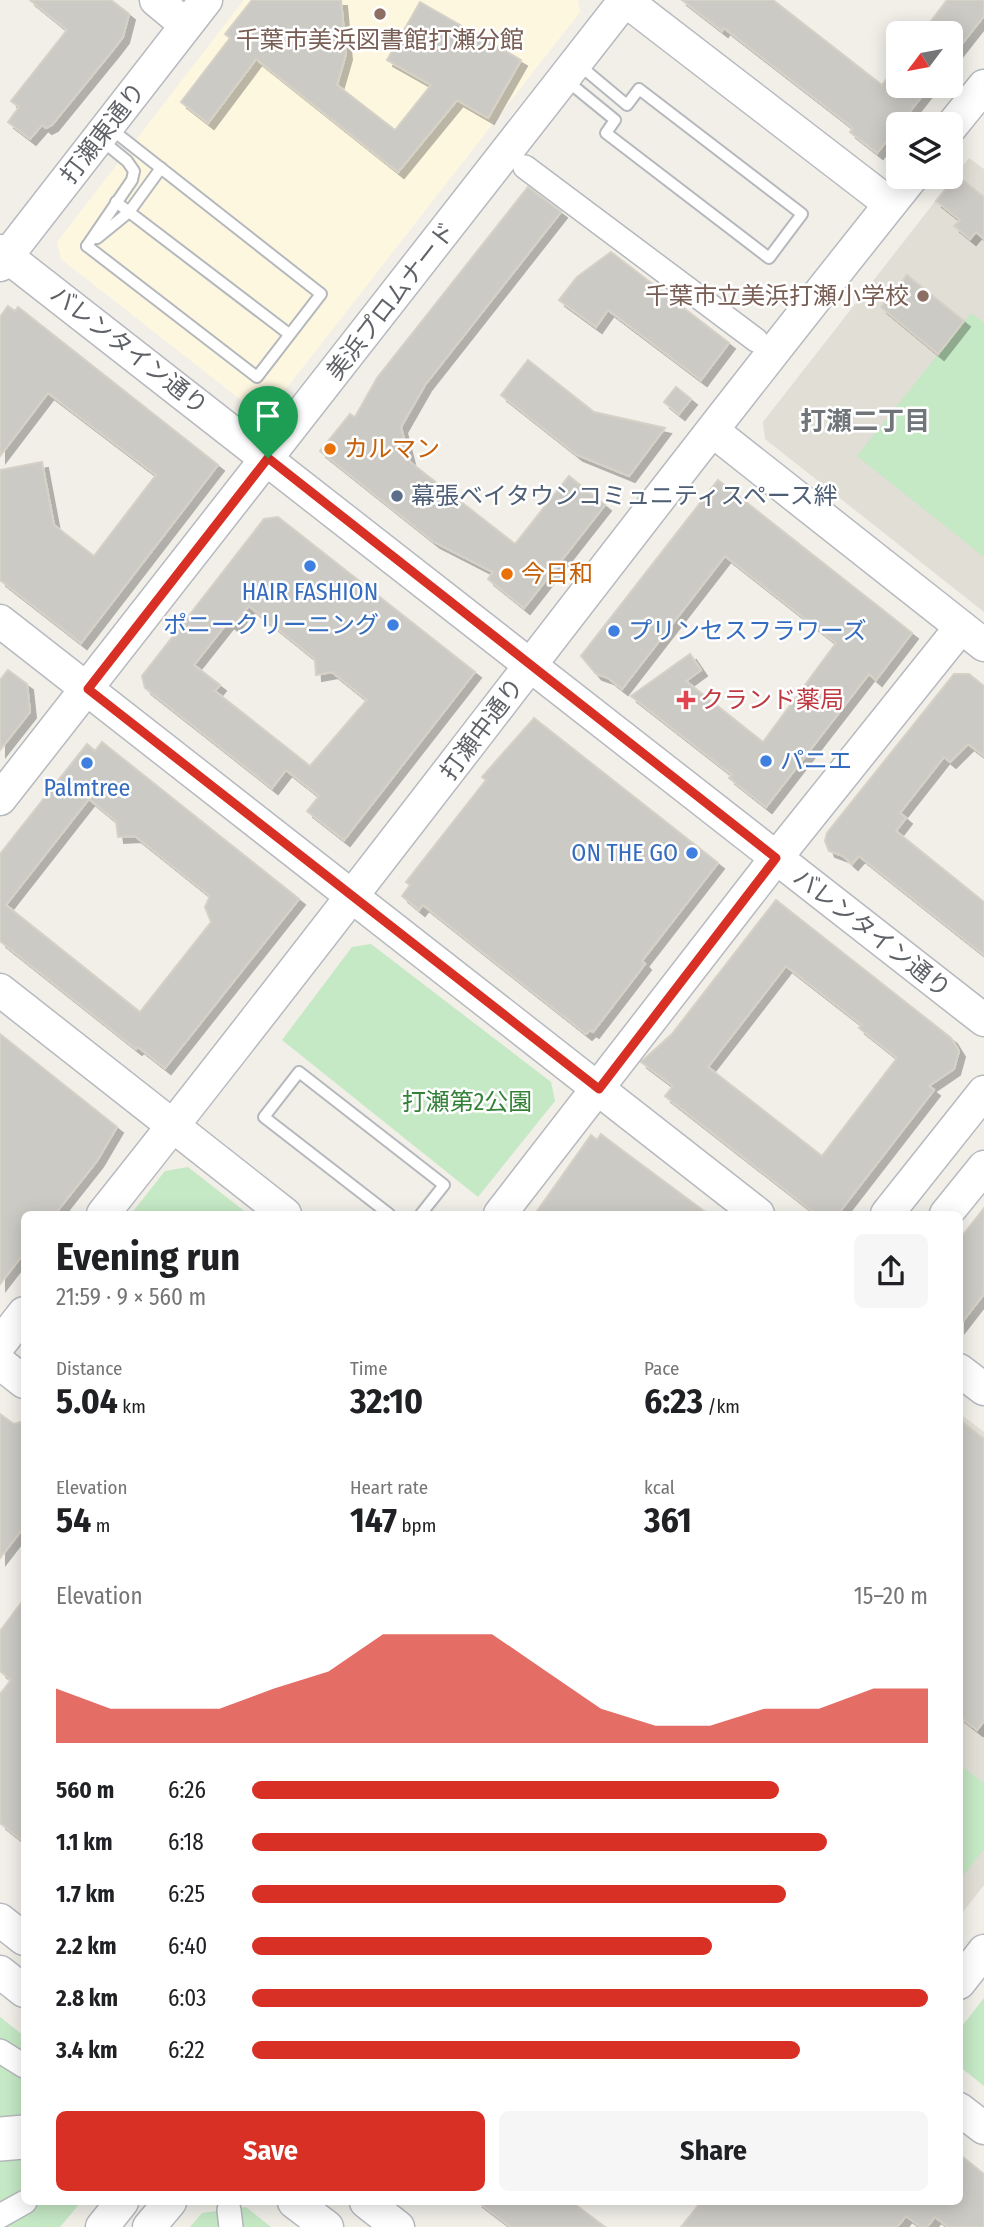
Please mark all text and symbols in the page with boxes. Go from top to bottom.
marker: 千葉市美浜図書館打瀬分館 [372,6,388,22]
north arrow [886,21,962,98]
map controls [886,21,963,189]
place label: 千葉市美浜図書館打瀬分館 [236,26,524,54]
street label: 打瀬東通り [55,77,151,189]
button: layers [886,112,963,189]
street label: 美浜プロムナード [321,217,461,385]
street label: バレンタイン通り [45,280,213,420]
place label: 千葉市立美浜打瀬小学校 [645,282,909,310]
marker: 千葉市立美浜打瀬小学校 [915,288,931,304]
pin [238,386,298,458]
icon: arrive [249,397,287,435]
district label: 打瀬二丁目 [800,406,930,437]
place label: カルマン [344,435,440,463]
marker: カルマン [322,441,338,457]
place label: 幕張ベイタウンコミュニティスペース絆 [411,482,838,510]
marker: 幕張ベイタウンコミュニティスペース絆 [389,488,405,504]
marker: HAIR FASHION [302,558,318,574]
place label: 今日和 [521,560,593,588]
marker: 今日和 [499,566,515,582]
place label: HAIR FASHION [242,578,378,606]
place label: ポニークリーニング [163,611,379,639]
marker: ポニークリーニング [385,617,401,633]
place label: プリンセスフラワーズ [628,617,867,645]
marker: プリンセスフラワーズ [606,623,622,639]
street label: 打瀬中通り [435,673,529,785]
place label: クランド薬局 [700,686,844,714]
marker: クランド薬局 [678,692,694,708]
place label: パニエ [780,747,852,775]
marker: パニエ [758,753,774,769]
marker: Palmtree [79,755,95,771]
place label: Palmtree [44,774,130,802]
place label: ON THE GO [571,839,678,867]
marker: ON THE GO [684,845,700,861]
street label: バレンタイン通り [788,863,956,1003]
park label: 打瀬第2公園 [402,1088,532,1116]
text: Evening run [56,1234,240,1280]
button: share [854,1234,928,1308]
text: 21:59 · 9 × 560 m [56,1283,206,1311]
text: Distance [56,1357,123,1380]
text: Time [350,1357,388,1380]
text: Pace [644,1357,679,1380]
text: 5.04 [56,1380,118,1422]
text: 32:10 [350,1380,423,1422]
text: 6:23 [644,1380,703,1422]
text: km [118,1395,146,1418]
text: /km [703,1395,740,1418]
text: Elevation [56,1476,128,1499]
text: Heart rate [350,1476,428,1499]
text: kcal [644,1476,675,1499]
text: 54 [56,1499,91,1541]
text: 147 [350,1499,397,1541]
text: 361 [644,1499,692,1541]
text: m [91,1514,110,1537]
text: bpm [397,1514,436,1537]
text: Elevation [56,1582,143,1610]
text: 15–20 m [854,1582,928,1610]
text: 560 m [56,1776,114,1804]
text: 6:26 [168,1776,206,1804]
text: 1.1 km [56,1828,112,1856]
text: 6:18 [168,1828,204,1856]
text: 1.7 km [56,1880,115,1908]
text: 6:25 [168,1880,205,1908]
text: 2.2 km [56,1932,117,1960]
text: 6:40 [168,1932,207,1960]
text: 2.8 km [56,1984,118,2012]
text: 6:03 [168,1984,206,2012]
text: 3.4 km [56,2036,118,2064]
text: 6:22 [168,2036,205,2064]
button: Save [56,2111,485,2191]
button: Share [499,2111,928,2191]

